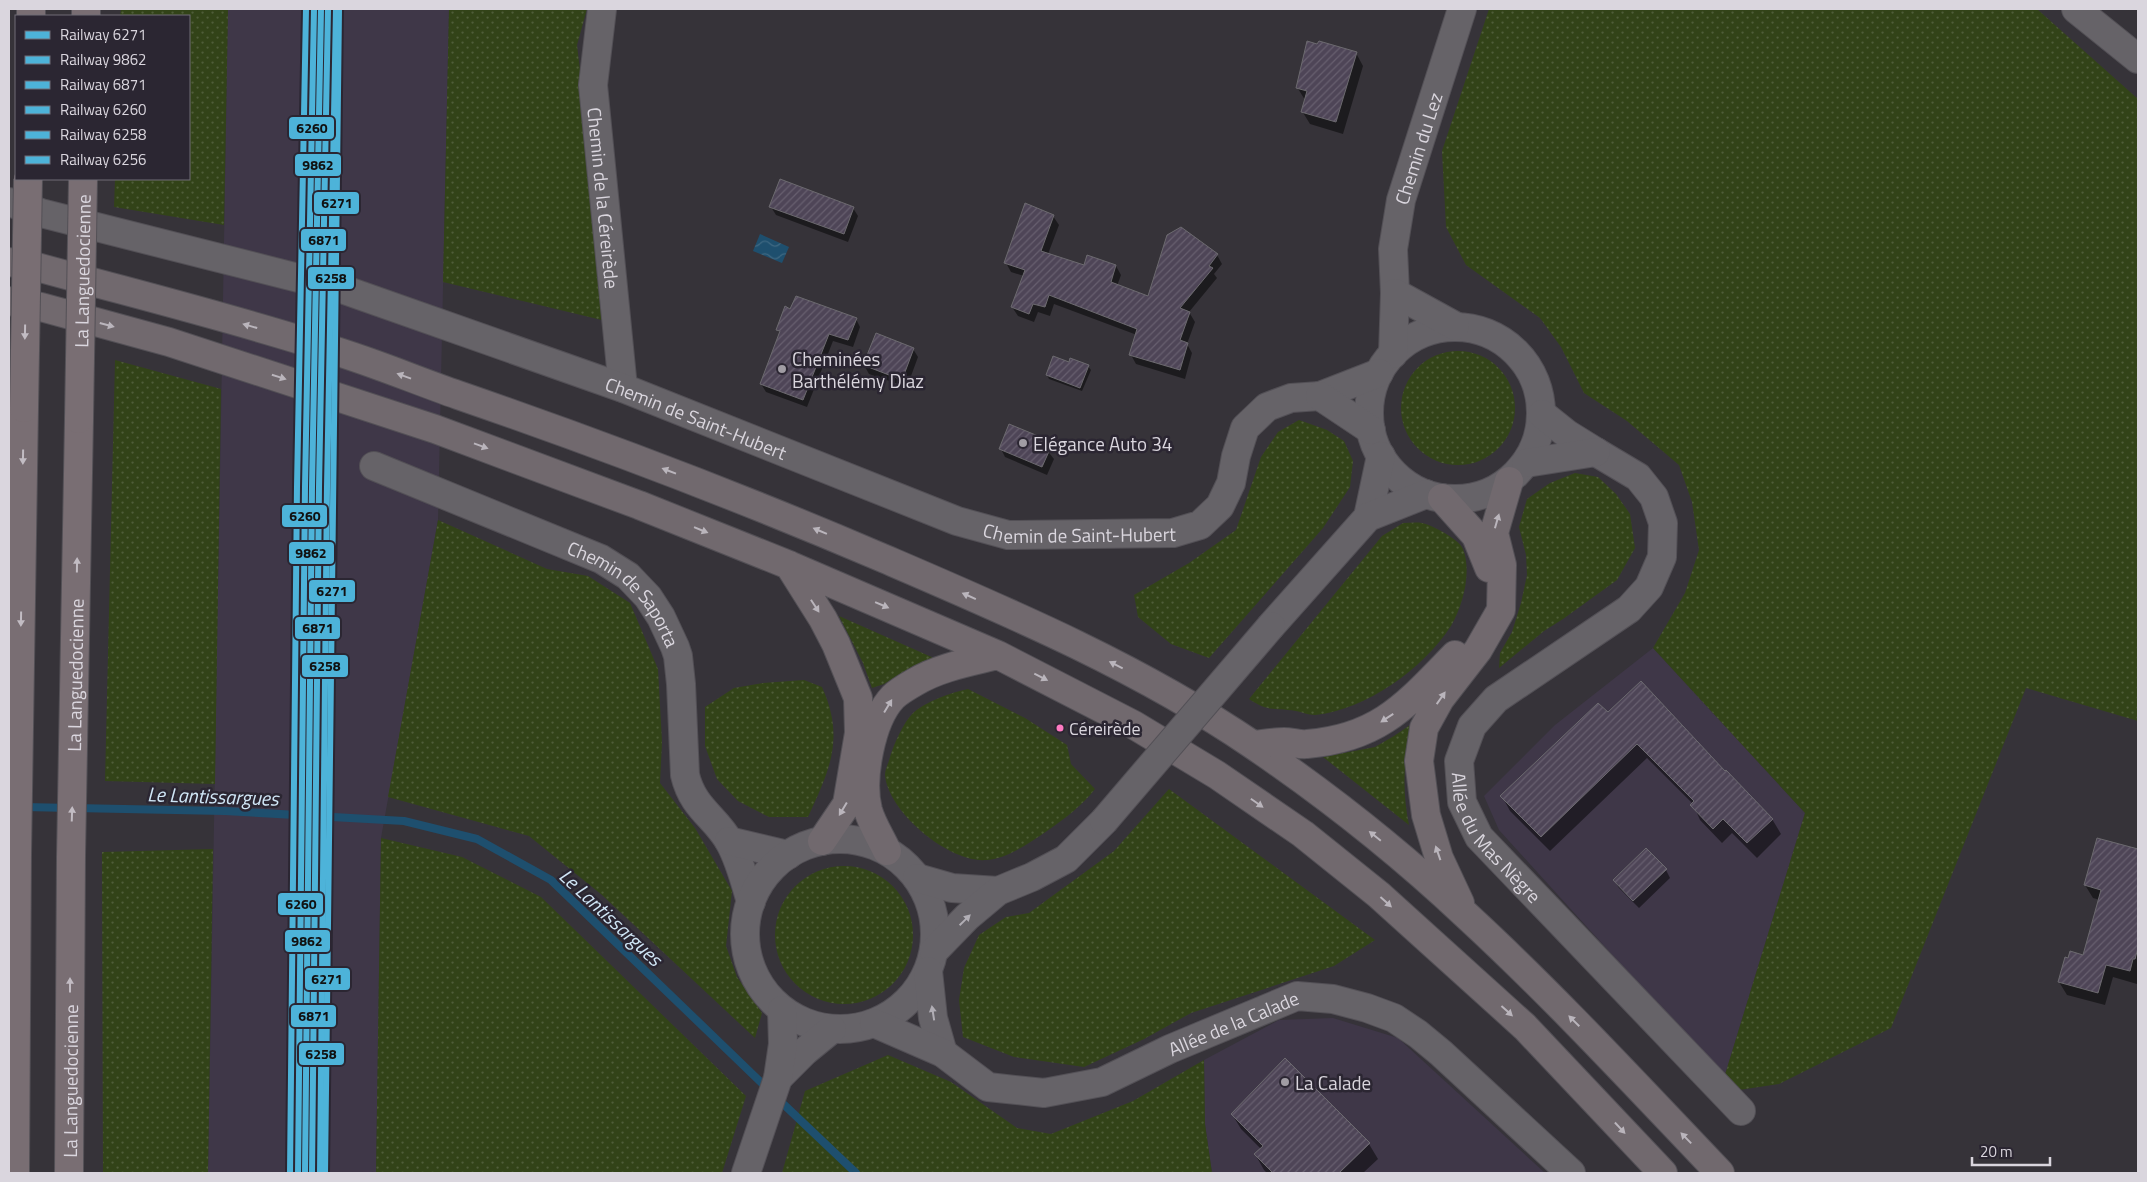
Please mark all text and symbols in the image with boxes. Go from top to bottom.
legend [15,15,190,180]
text: Railway 6271 [60,23,146,46]
text: Railway 9862 [60,48,146,71]
text: Railway 6871 [60,73,146,96]
street label: Chemin du Lez [1386,88,1449,208]
text: Railway 6260 [60,98,146,121]
street label: Chemin de la Céreirède [581,106,628,290]
line badge: 6260 [288,116,335,140]
text: 6260 [296,117,328,138]
text: Railway 6258 [60,123,146,146]
text: Railway 6256 [60,148,146,171]
line badge: 9862 [294,153,342,177]
text: 9862 [302,154,334,175]
line badge: 6271 [313,191,360,215]
text: 6271 [321,192,353,213]
street label: La Languedocienne [66,194,97,348]
line badge: 6871 [300,228,347,252]
text: 6871 [308,229,340,250]
line badge: 6258 [307,266,355,290]
text: 6258 [315,267,347,288]
one-way arrow [100,321,115,329]
one-way arrow [242,322,257,330]
one-way arrow [21,325,29,341]
place label: Cheminées Barthélémy Diaz [792,344,924,395]
marker: Cheminées Barthélémy Diaz [776,363,788,375]
street label: Chemin de Saint-Hubert [601,368,792,466]
one-way arrow [397,371,412,379]
one-way arrow [272,374,287,382]
place label: Elégance Auto 34 [1033,429,1173,458]
marker: Elégance Auto 34 [1017,437,1029,449]
one-way arrow [474,442,489,450]
one-way arrow [19,449,27,465]
one-way arrow [661,467,676,475]
line badge: 6260 [281,504,328,528]
text: 6260 [289,505,321,526]
one-way arrow [1494,513,1502,528]
street label: Chemin de Saint-Hubert [980,514,1176,550]
one-way arrow [694,526,708,534]
one-way arrow [813,527,827,535]
street label: Chemin de Saporta [563,532,688,652]
line badge: 9862 [288,541,335,565]
text: 9862 [295,542,327,563]
one-way arrow [73,557,81,573]
line badge: 6271 [308,579,356,603]
text: 6271 [316,580,348,601]
one-way arrow [962,591,976,599]
street label: La Languedocienne [58,598,90,752]
one-way arrow [810,599,820,613]
one-way arrow [875,601,890,609]
one-way arrow [16,611,24,627]
line badge: 6871 [294,616,341,640]
text: 6871 [302,617,334,638]
line badge: 6258 [301,654,349,678]
text: 6258 [309,655,341,676]
one-way arrow [1109,661,1123,669]
one-way arrow [1034,673,1048,681]
one-way arrow [1436,691,1446,705]
one-way arrow [883,699,892,713]
one-way arrow [1381,713,1394,723]
place label: Céreirède [1069,715,1141,742]
marker: Céreirède [1055,723,1065,733]
street label: Allée du Mas Nègre [1445,771,1549,909]
water label: Le Lantissargues [147,778,281,814]
one-way arrow [1251,798,1264,808]
one-way arrow [839,802,848,815]
one-way arrow [68,806,76,822]
one-way arrow [1369,831,1382,842]
one-way arrow [1433,846,1441,861]
water label: Le Lantissargues [552,861,671,974]
line badge: 6260 [277,892,324,916]
text: 6260 [285,893,317,914]
one-way arrow [1380,896,1392,908]
one-way arrow [958,914,970,926]
line badge: 9862 [284,929,331,953]
text: 9862 [291,930,323,951]
line badge: 6271 [304,967,351,991]
text: 6271 [311,968,343,989]
one-way arrow [66,976,74,992]
street label: Allée de la Calade [1163,983,1303,1063]
street label: La Languedocienne [55,1004,85,1158]
line badge: 6871 [290,1004,337,1028]
one-way arrow [928,1004,936,1020]
text: 6871 [298,1005,330,1026]
one-way arrow [1500,1005,1512,1017]
one-way arrow [1568,1015,1580,1027]
line badge: 6258 [298,1042,345,1066]
text: 6258 [305,1043,337,1064]
place label: La Calade [1295,1068,1371,1097]
marker: La Calade [1279,1076,1291,1088]
one-way arrow [1614,1121,1626,1133]
one-way arrow [1680,1132,1692,1144]
scale bar [1972,1134,2050,1166]
text: 20 m [1980,1140,2013,1163]

